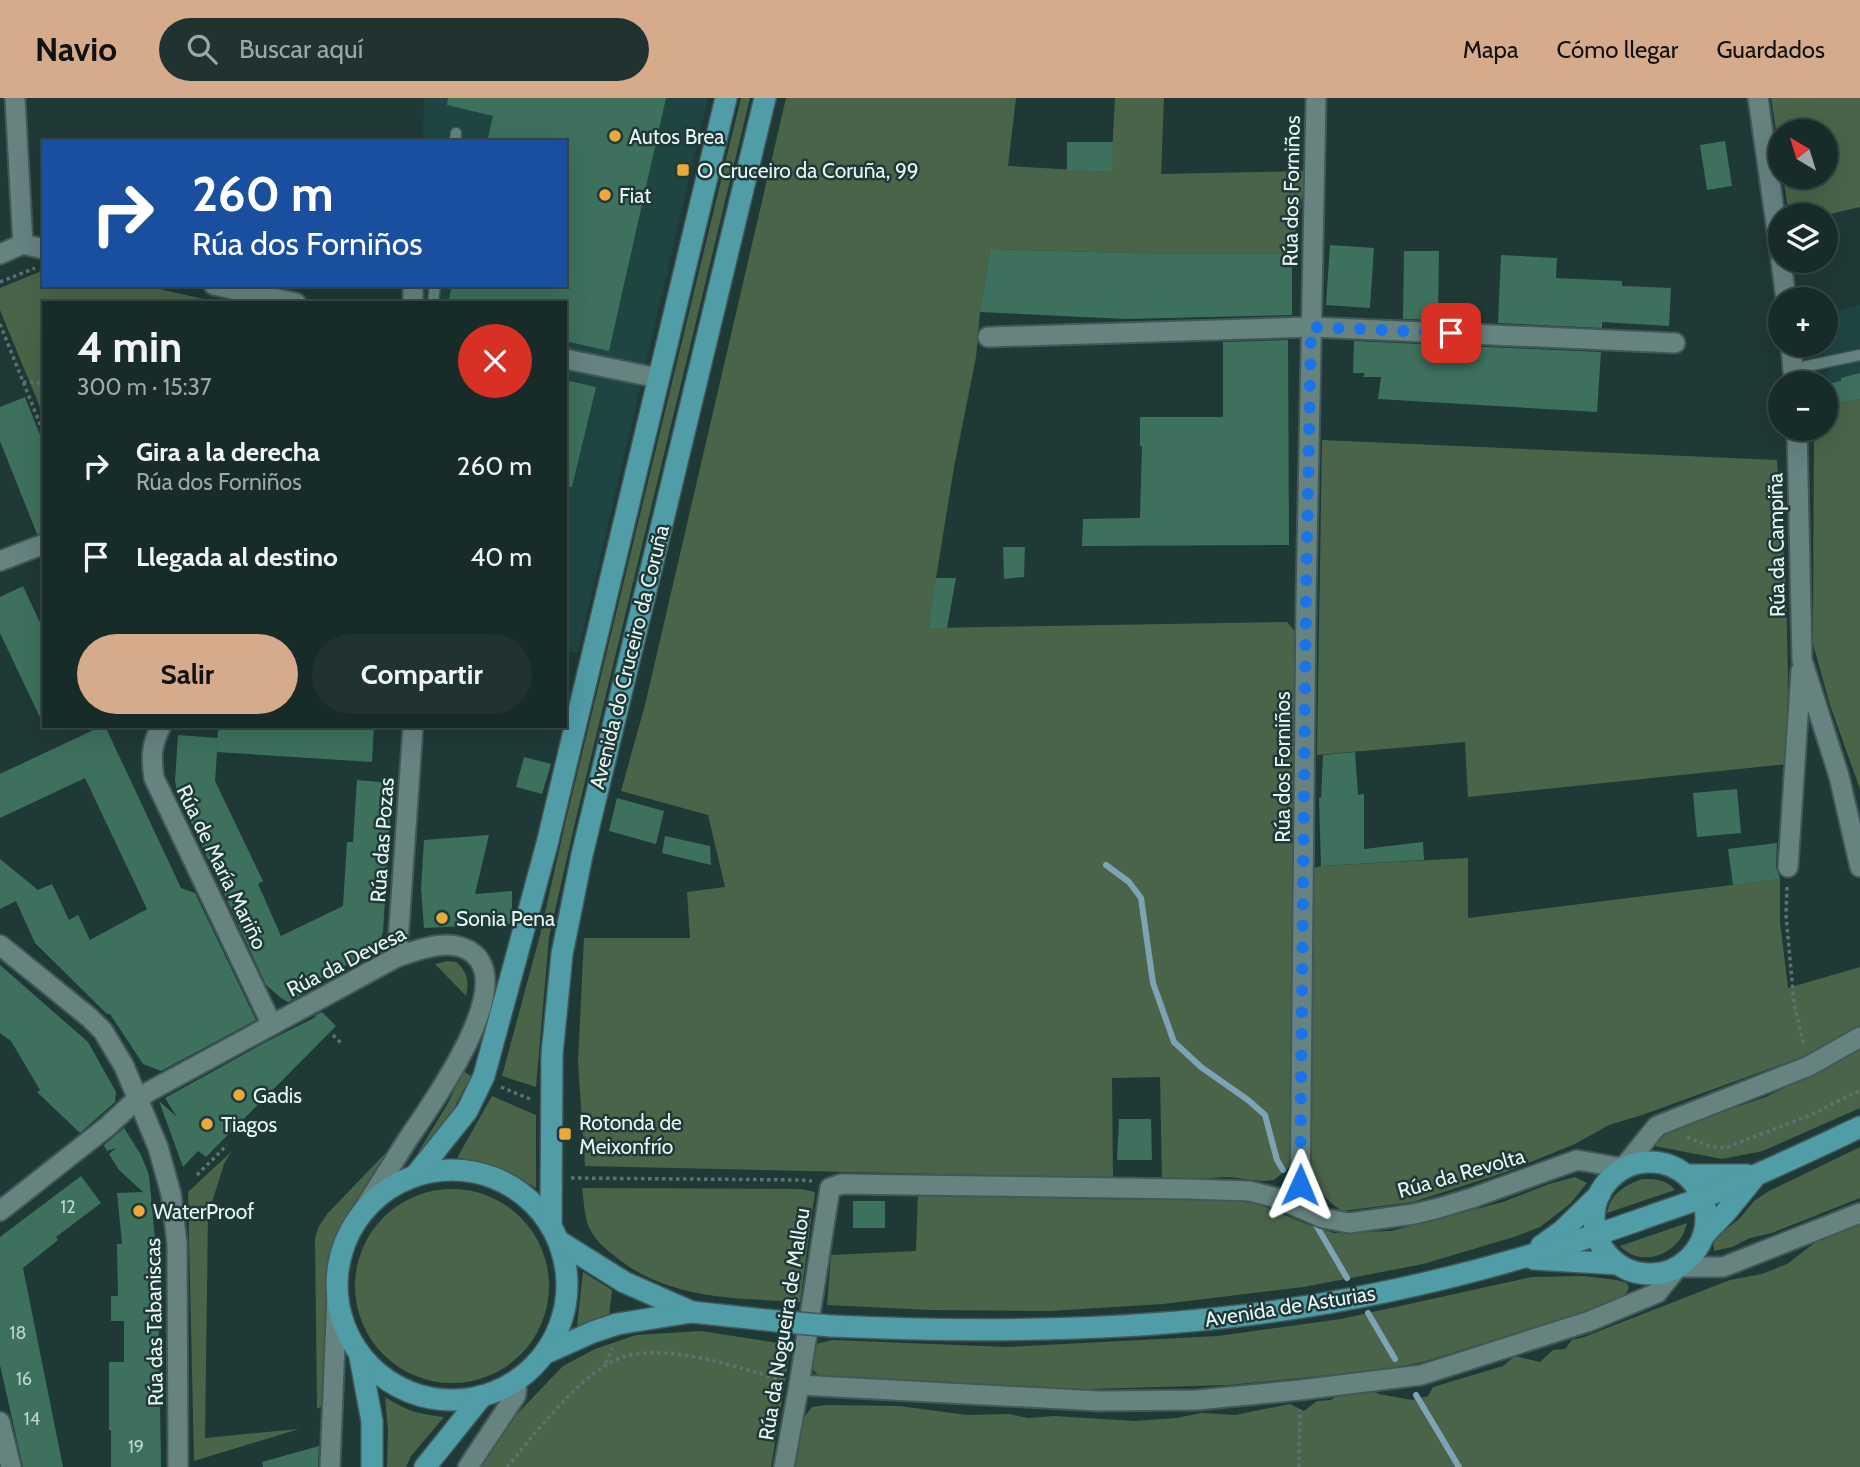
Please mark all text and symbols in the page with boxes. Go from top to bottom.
search box [159,18,649,81]
text: Navio [35,29,117,69]
icon: search [183,30,221,68]
text: Buscar aquí [239,33,363,65]
text: Mapa [1463,35,1519,64]
text: Cómo llegar [1557,35,1678,64]
text: Guardados [1716,35,1825,64]
street label: Rúa dos Forniños [1277,115,1305,267]
north arrow [1768,119,1838,189]
map controls [1768,119,1838,441]
place label: Autos Brea [629,124,724,149]
marker: Autos Brea [607,128,623,144]
place label: O Cruceiro da Coruña, 99 [697,158,919,183]
marker: O Cruceiro da Coruña, 99 [675,162,691,178]
text: 260 m [192,164,334,223]
icon: right [77,168,168,259]
place label: Fiat [619,183,651,208]
marker: Fiat [597,187,613,203]
button: layers [1768,203,1838,273]
text: Rúa dos Forniños [192,224,423,263]
button: + [1768,287,1838,357]
pin [1421,303,1481,363]
icon: arrive [1432,314,1470,352]
text: 4 min [77,321,182,373]
button: close [458,324,532,398]
button: − [1768,371,1838,441]
text: 300 m · 15:37 [77,373,211,401]
text: Gira a la derecha [136,436,320,468]
icon: right [77,447,115,485]
text: 260 m [457,450,532,482]
text: Rúa dos Forniños [136,468,302,496]
street label: Rúa da Campiña [1762,473,1790,617]
street label: Avenida do Cruceiro da Coruña [584,522,674,792]
icon: arrive [77,538,115,576]
text: Llegada al destino [136,541,338,573]
text: 40 m [470,541,532,573]
button: Salir [77,634,298,714]
button: Compartir [312,634,532,714]
street label: Rúa dos Forniños [1270,691,1295,843]
street label: Rúa das Pozas [365,776,399,903]
street label: Rúa de María Mariño [171,781,273,953]
place label: Sonia Pena [456,906,555,931]
marker: Sonia Pena [434,910,450,926]
street label: Rúa da Devesa [282,920,410,1002]
place label: Gadis [253,1083,302,1108]
marker: Gadis [231,1087,247,1103]
place label: Rotonda de Meixonfrío [579,1110,682,1159]
place label: Tiagos [221,1112,278,1137]
marker: Tiagos [199,1116,215,1132]
marker: Rotonda de Meixonfrío [557,1126,573,1142]
street label: Rúa da Revolta [1394,1143,1528,1203]
position arrow [1263,1148,1337,1222]
house number: 12 [60,1196,76,1218]
place label: WaterProof [153,1199,254,1224]
marker: WaterProof [131,1203,147,1219]
street label: Rúa da Nogueira de Mallou [753,1206,815,1442]
street label: Rúa das Tabaniscas [140,1237,168,1406]
street label: Avenida de Asturias [1203,1280,1377,1332]
house number: 18 [10,1322,26,1344]
house number: 16 [16,1368,32,1390]
house number: 14 [24,1408,40,1430]
house number: 19 [128,1436,144,1458]

